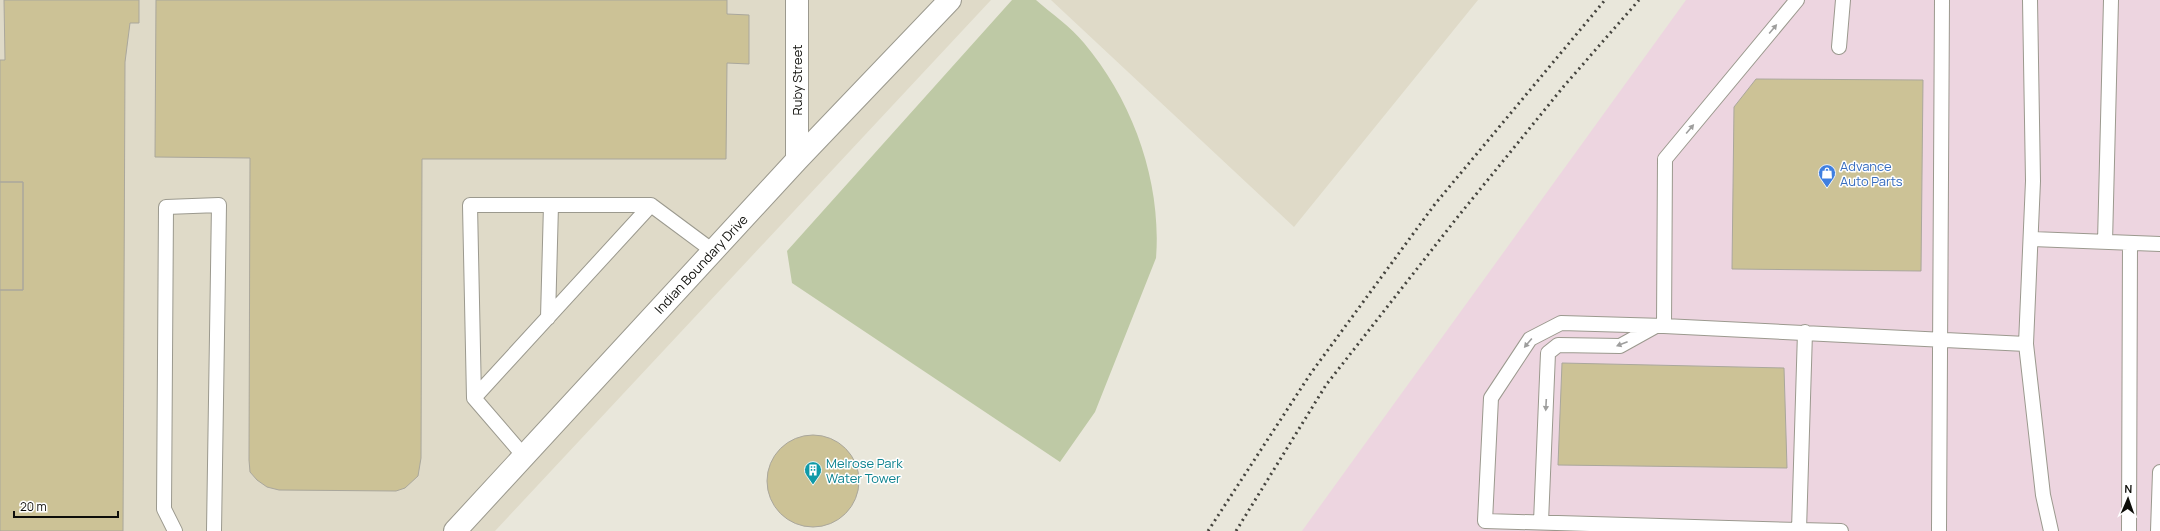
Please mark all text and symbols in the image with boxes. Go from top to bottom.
one-way arrow [1768,24,1777,34]
street label: Ruby Street [788,45,806,115]
one-way arrow [1685,124,1694,135]
place label: Advance Auto Parts [1840,157,1903,190]
shop icon: Advance Auto Parts [1817,163,1837,188]
street label: Indian Boundary Drive [650,210,752,317]
one-way arrow [1524,338,1533,348]
one-way arrow [1616,341,1628,347]
one-way arrow [1543,399,1549,412]
place label: Melrose Park Water Tower [826,454,903,487]
building icon: Melrose Park Water Tower [803,460,823,485]
north arrow [2108,479,2148,519]
text: N [2124,481,2133,496]
scale bar [14,493,118,519]
text: 20 m [20,498,47,515]

